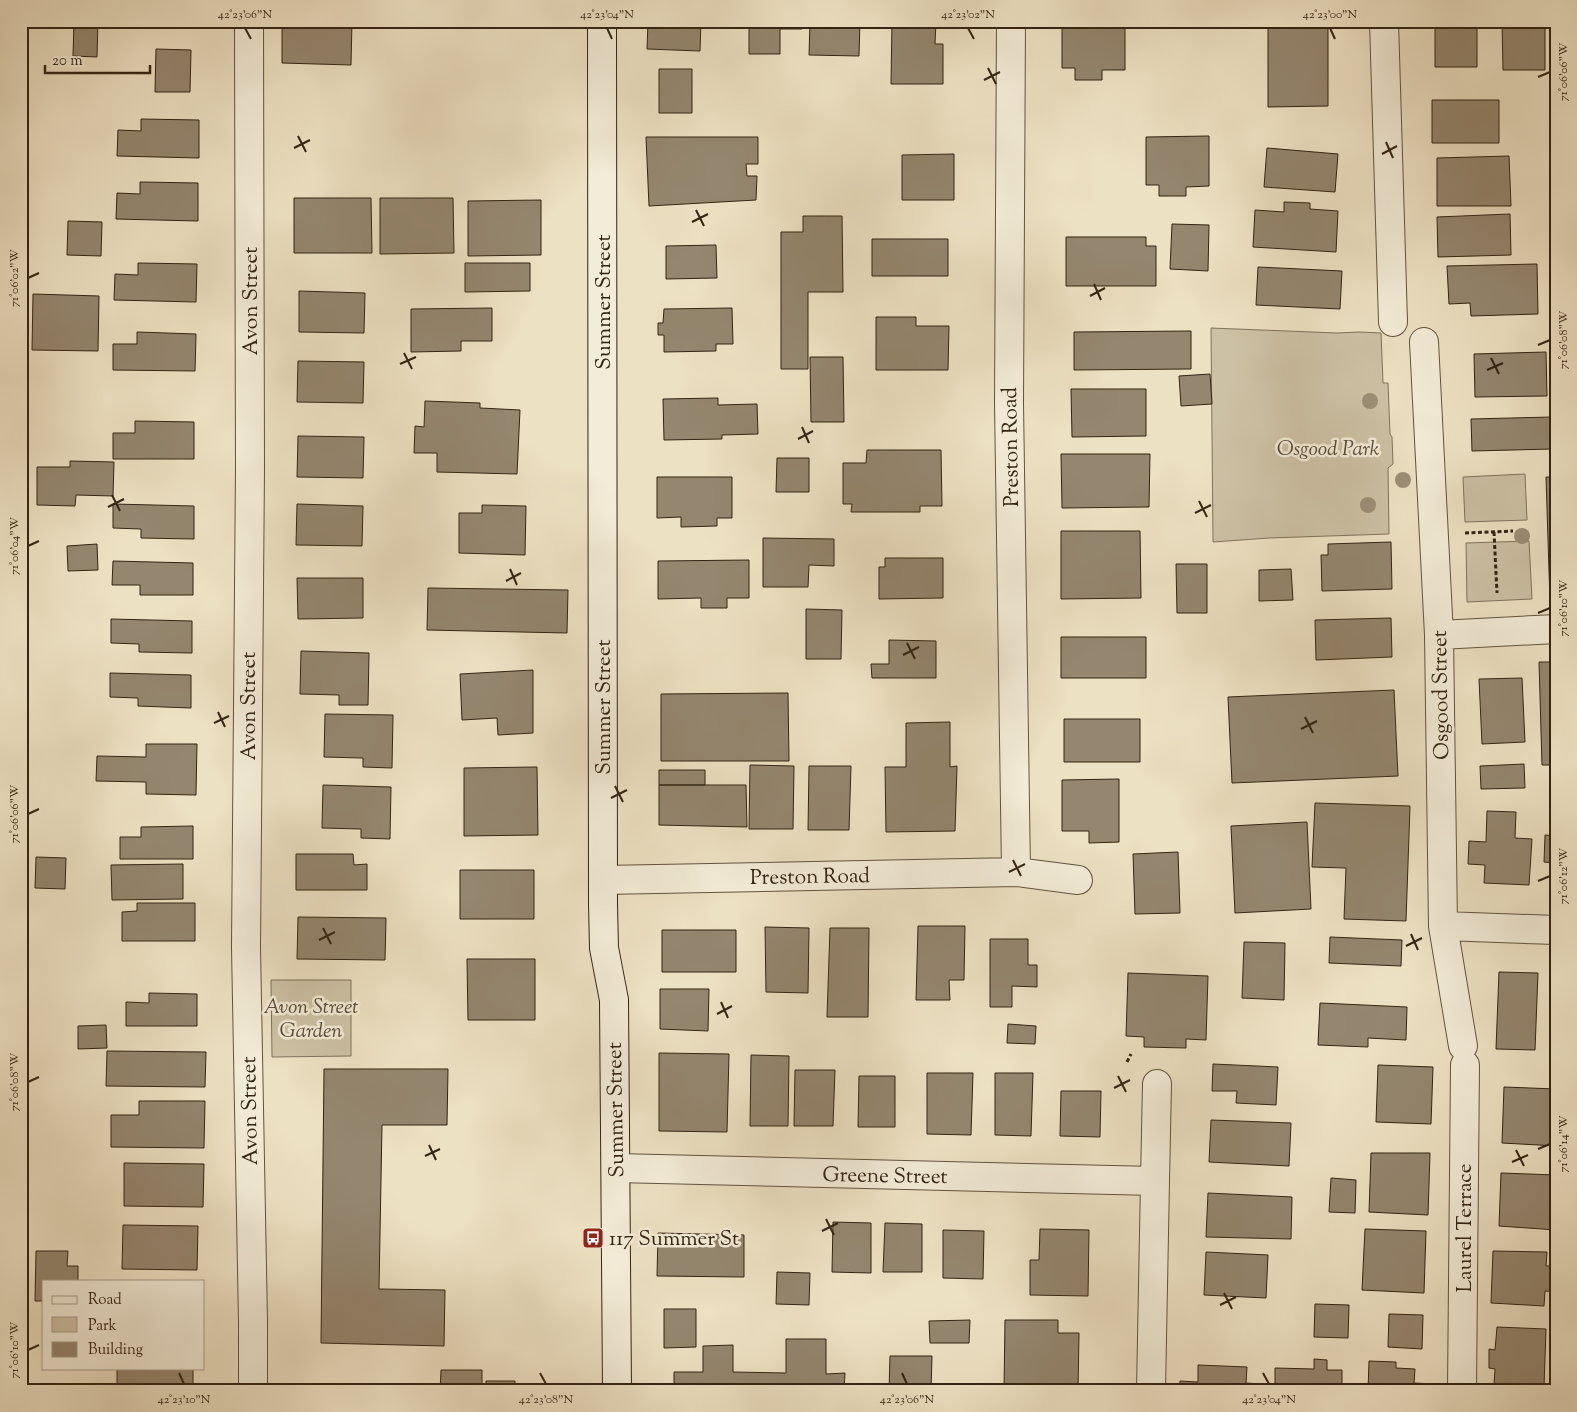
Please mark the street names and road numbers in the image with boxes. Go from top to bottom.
street label: Summer Street [590,234,620,370]
street label: Avon Street [237,247,267,355]
street label: Preston Road [996,386,1028,507]
street label: Osgood Street [1426,630,1458,760]
street label: Summer Street [590,639,620,775]
street label: Avon Street [235,652,265,760]
street label: Preston Road [750,862,871,894]
street label: Summer Street [601,1042,633,1178]
street label: Avon Street [235,1056,267,1166]
street label: Greene Street [822,1161,948,1193]
street label: Laurel Terrace [1451,1163,1481,1293]

